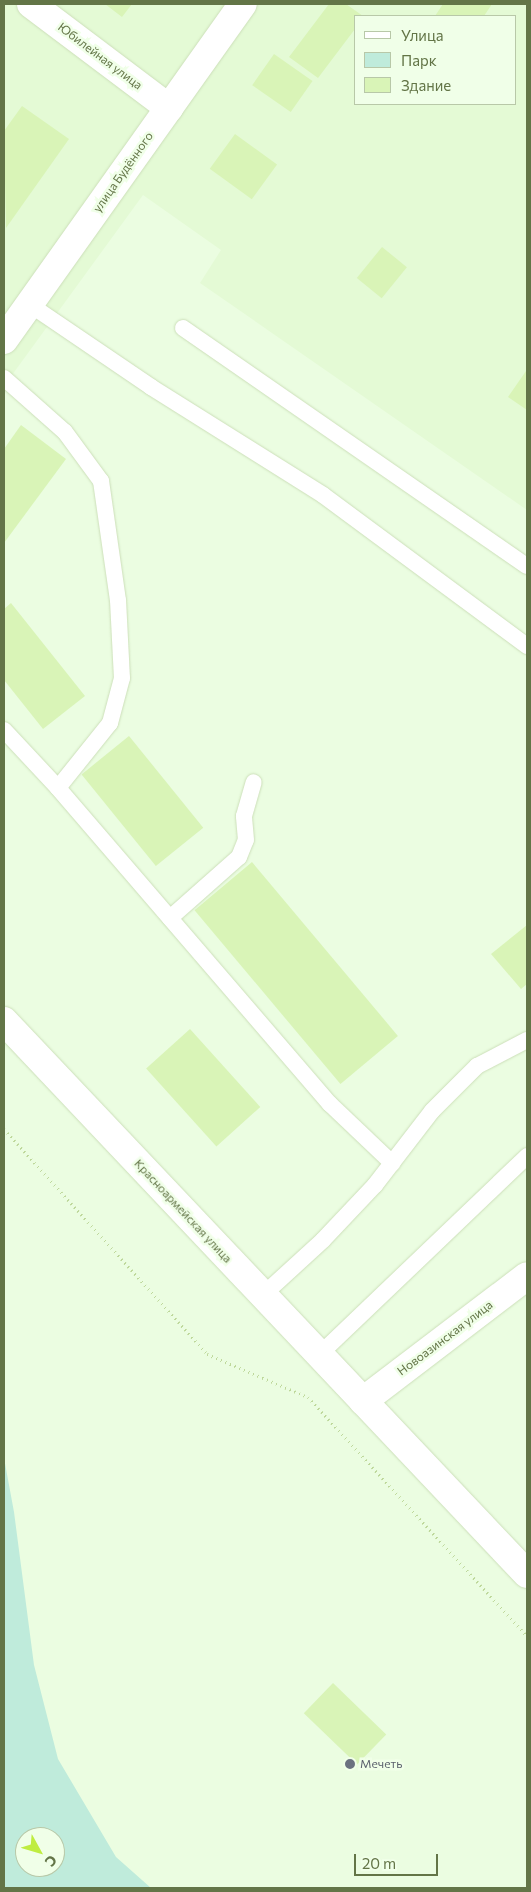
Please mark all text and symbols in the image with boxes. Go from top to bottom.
legend [354,15,516,105]
street label: Юбилейная улица [55,20,145,92]
text: Улица [401,26,443,44]
text: Парк [401,51,437,69]
text: Здание [401,76,451,94]
street label: улица Будённого [90,129,156,215]
street label: Красноармейская улица [131,1156,235,1266]
street label: Новоазинская улица [395,1298,495,1378]
place label: Мечеть [360,1757,402,1771]
marker: Мечеть [344,1758,356,1770]
north arrow [15,1827,65,1877]
scale bar [356,1844,440,1876]
text: С [42,1852,61,1870]
text: 20 m [362,1854,396,1872]

